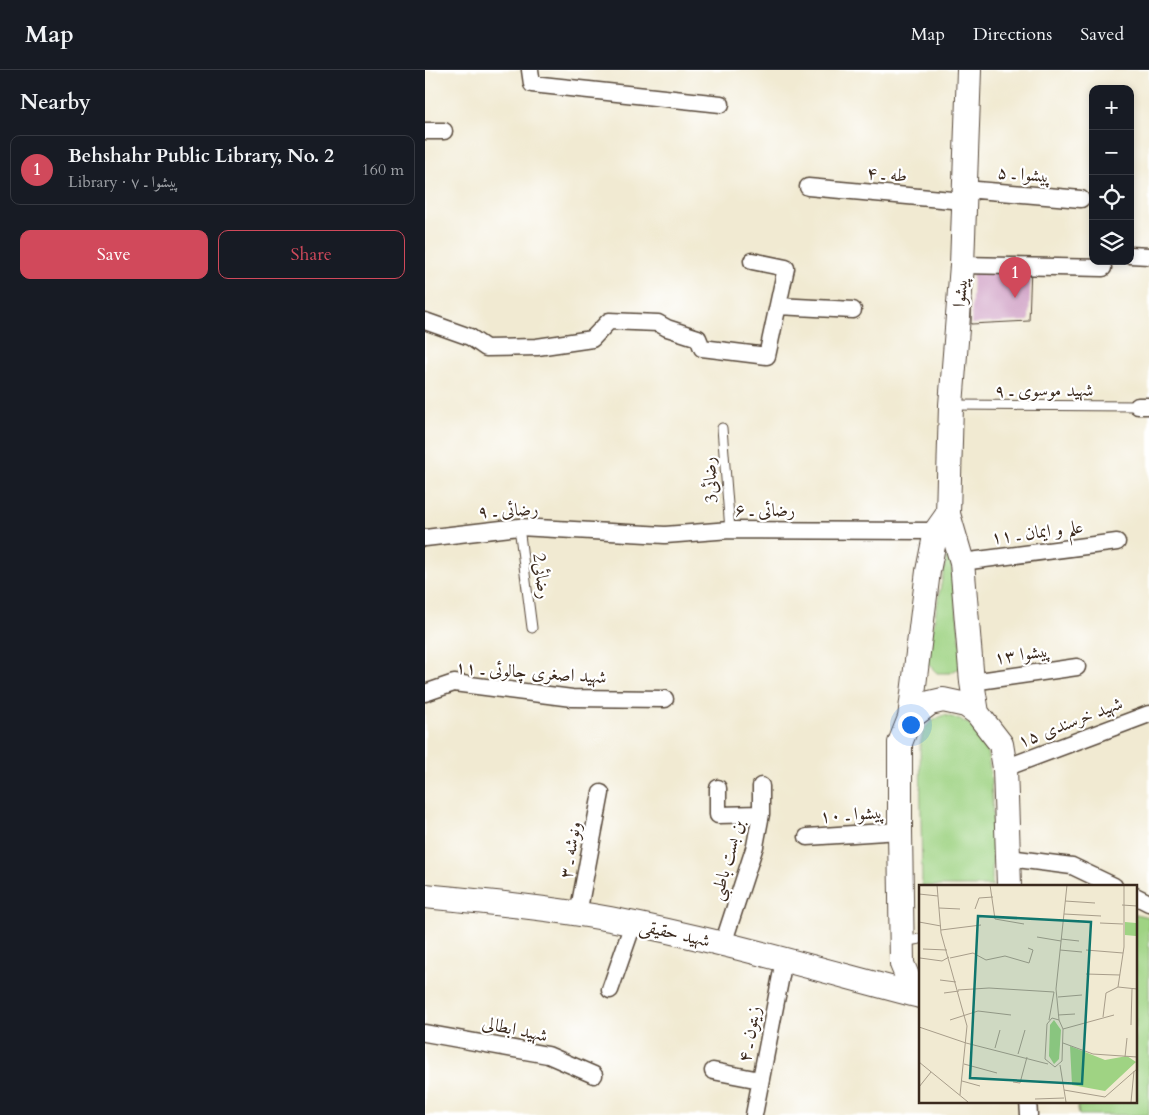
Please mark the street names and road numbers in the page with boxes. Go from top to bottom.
street label: طه ـ ۴ [866,160,908,189]
street label: پیشوا ـ ۵ [996,160,1052,189]
street label: پیشوا [947,276,974,308]
street label: شهید موسوی ـ ۹ [994,378,1094,403]
street label: رضائی3 [696,456,725,504]
street label: رضائی ـ ۹ [477,496,539,525]
street label: رضائی ـ ۶ [735,498,795,523]
street label: علم و ایمان ـ ۱۱ [989,514,1085,556]
street label: رضائی2 [526,552,557,601]
street label: پیشوا ۱۳ [992,638,1052,671]
street label: شهید اصغری چالوئی ـ ۱۱ [454,655,607,690]
street label: شهید خرسندی ۱۵ [1014,691,1126,754]
street label: پیشوا ـ ۱۰ [819,800,885,829]
street label: بن بست باطبی [704,816,753,904]
street label: ونوشه ـ ۳ [553,820,588,881]
street label: شهید حقیقی [637,913,712,954]
street label: زیتون ـ ۴ [732,1004,767,1064]
street label: شهید ابطالی [480,1010,550,1049]

